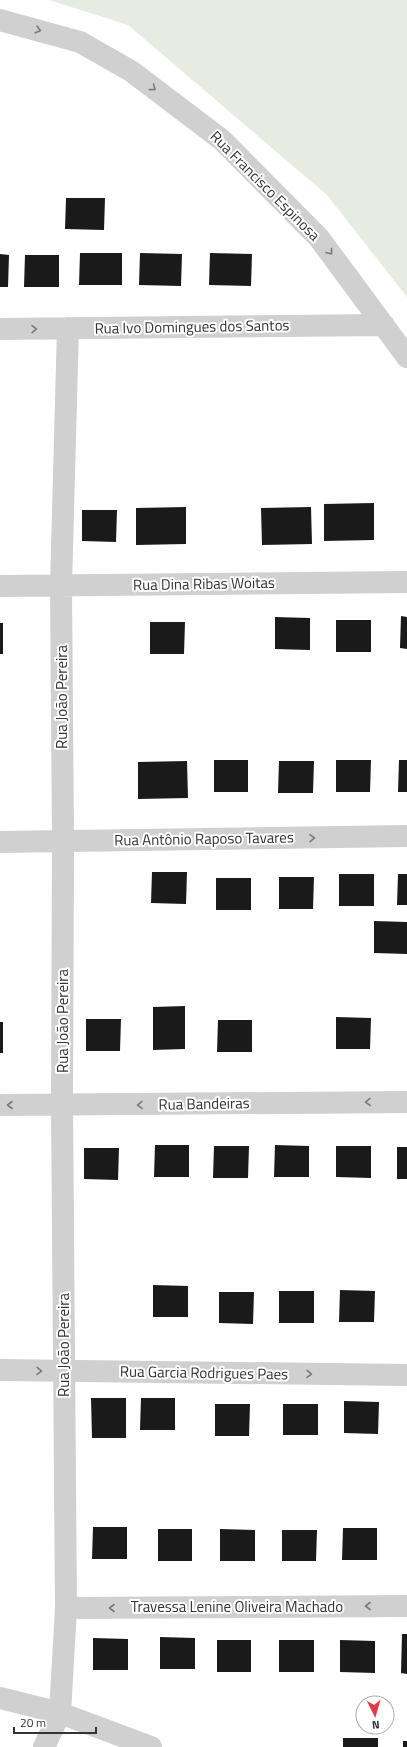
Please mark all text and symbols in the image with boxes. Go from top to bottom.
one-way arrow [34,25,41,34]
one-way arrow [148,83,155,90]
street label: Rua Francisco Espinosa [205,125,326,246]
one-way arrow [325,247,332,254]
street label: Rua Ivo Domingues dos Santos [94,313,290,340]
one-way arrow [31,325,37,333]
street label: Rua Dina Ribas Woitas [133,571,275,596]
street label: Rua João Pereira [50,645,73,749]
street label: Rua Antônio Raposo Tavares [114,825,294,852]
one-way arrow [309,833,315,842]
street label: Rua João Pereira [51,969,74,1073]
street label: Rua Bandeiras [158,1091,250,1116]
one-way arrow [365,1098,371,1106]
one-way arrow [137,1100,143,1109]
one-way arrow [7,1101,13,1109]
street label: Rua João Pereira [52,1293,75,1397]
street label: Rua Garcia Rodrigues Paes [120,1360,288,1385]
one-way arrow [36,1367,42,1375]
one-way arrow [306,1370,312,1378]
street label: Travessa Lenine Oliveira Machado [131,1595,343,1618]
one-way arrow [365,1602,371,1610]
one-way arrow [109,1604,115,1612]
north arrow [355,1695,395,1735]
scale bar [14,1709,96,1735]
text: 20 m [20,1713,46,1732]
text: N [371,1717,380,1733]

